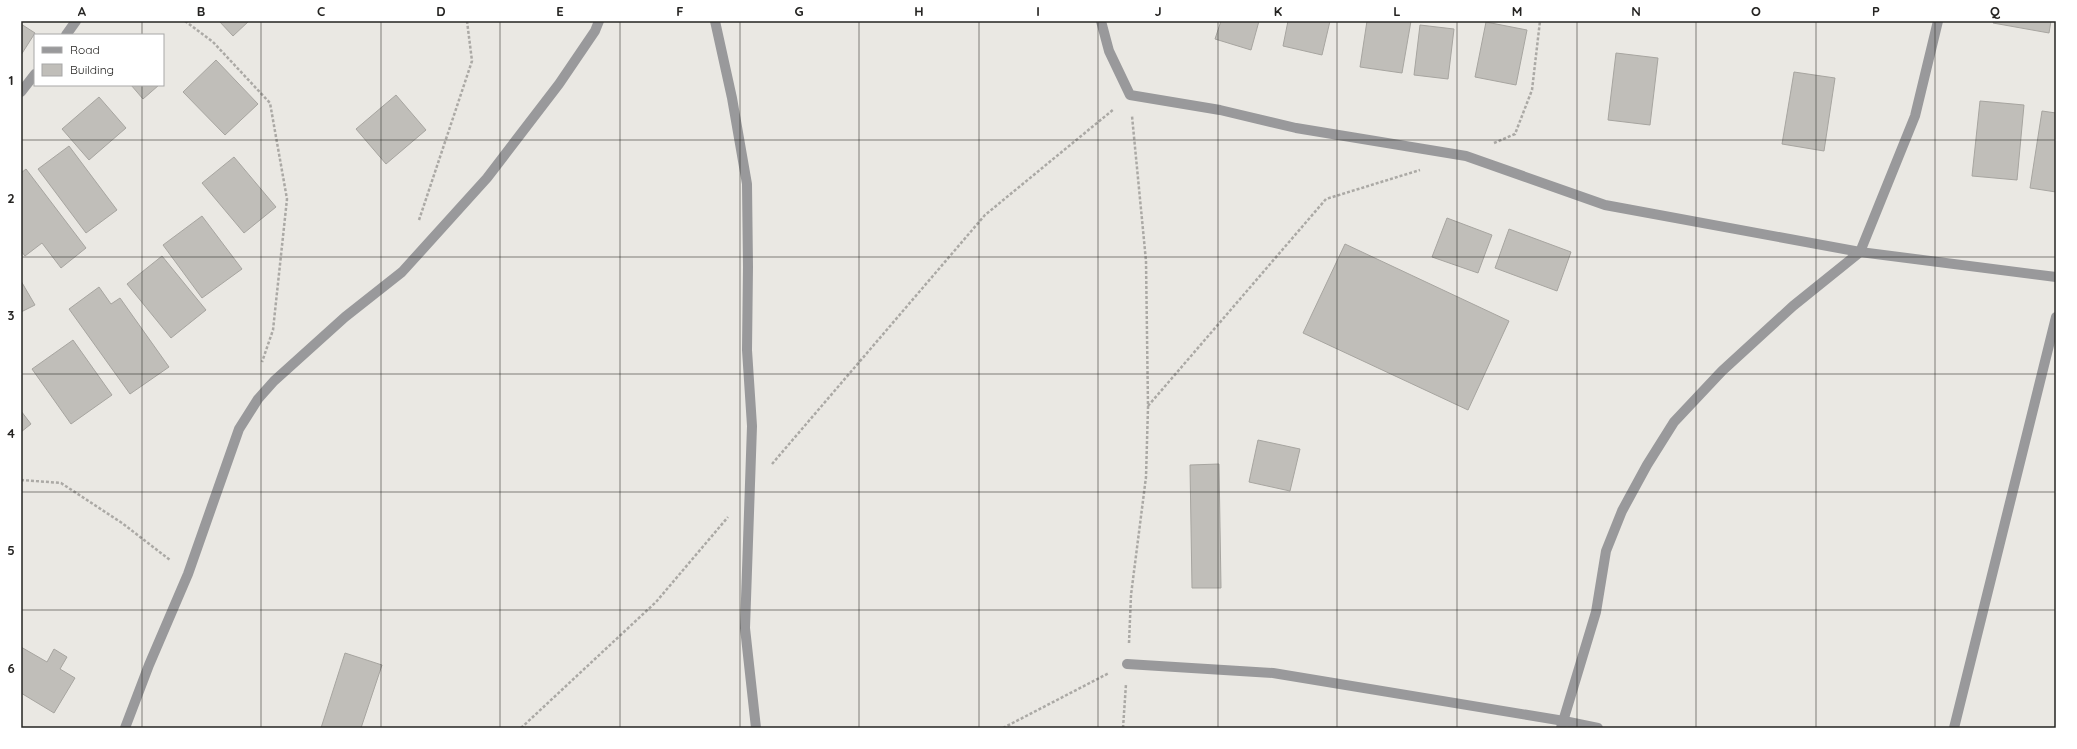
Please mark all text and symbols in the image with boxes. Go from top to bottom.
text: A [78,3,87,19]
text: B [197,3,205,19]
text: C [317,3,325,19]
text: D [436,3,446,19]
text: E [556,3,564,19]
text: F [676,3,684,19]
text: G [794,3,804,19]
text: H [914,3,924,19]
text: I [1036,3,1040,19]
text: J [1154,3,1162,19]
text: K [1274,3,1283,19]
text: L [1393,3,1401,19]
text: M [1512,3,1522,19]
text: N [1631,3,1641,19]
text: O [1751,3,1761,19]
text: P [1872,3,1880,19]
text: Q [1990,3,2001,19]
legend [34,34,164,86]
text: Road [70,42,100,57]
text: Building [70,62,114,77]
text: 1 [8,72,14,88]
text: 2 [7,190,15,206]
text: 3 [8,307,15,323]
text: 4 [7,425,15,441]
text: 5 [7,542,15,558]
text: 6 [7,660,15,676]

